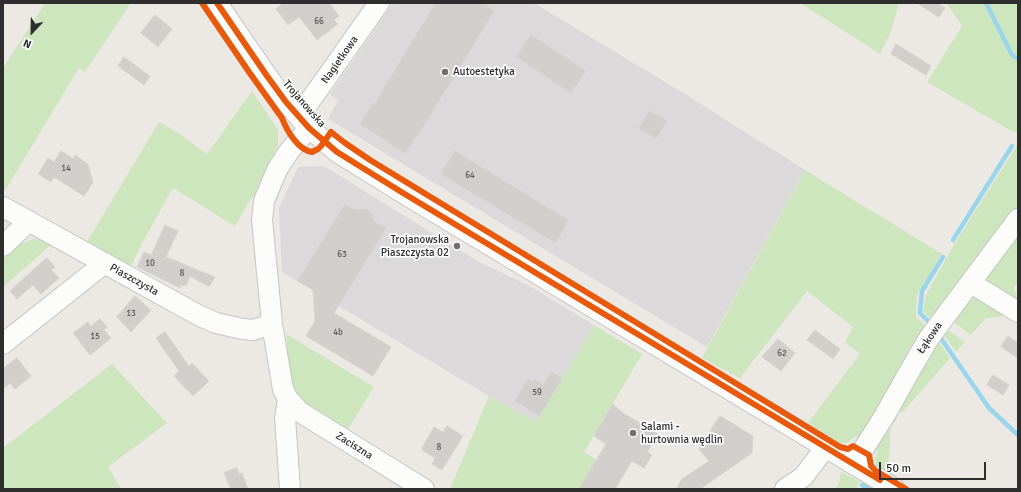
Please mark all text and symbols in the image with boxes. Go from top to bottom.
north arrow [12,12,52,52]
house number: 66 [314,17,324,27]
street label: Nagietkowa [319,34,361,86]
text: N [21,36,33,51]
place label: Autoestetyka [453,65,515,79]
marker: Autoestetyka [440,67,450,77]
street label: Trojanowska [280,78,328,130]
house number: 14 [61,164,71,174]
house number: 64 [465,171,475,181]
place label: Trojanowska Piaszczysta 02 [381,233,449,259]
marker: Trojanowska Piaszczysta 02 [452,241,462,251]
house number: 63 [337,250,347,260]
house number: 10 [145,259,155,269]
street label: Piaszczysta [107,261,161,299]
house number: 8 [180,269,184,279]
house number: 13 [126,309,136,319]
street label: Łąkowa [915,320,945,356]
house number: 4b [333,328,343,338]
house number: 15 [90,332,100,342]
house number: 62 [777,349,787,359]
house number: 59 [532,388,542,398]
place label: Salami - hurtownia wędlin [641,420,723,446]
marker: Salami - hurtownia wędlin [628,428,638,438]
street label: Zaciszna [333,430,375,462]
house number: 8 [437,443,441,453]
scale bar [881,454,988,480]
text: 50 m [886,461,911,476]

